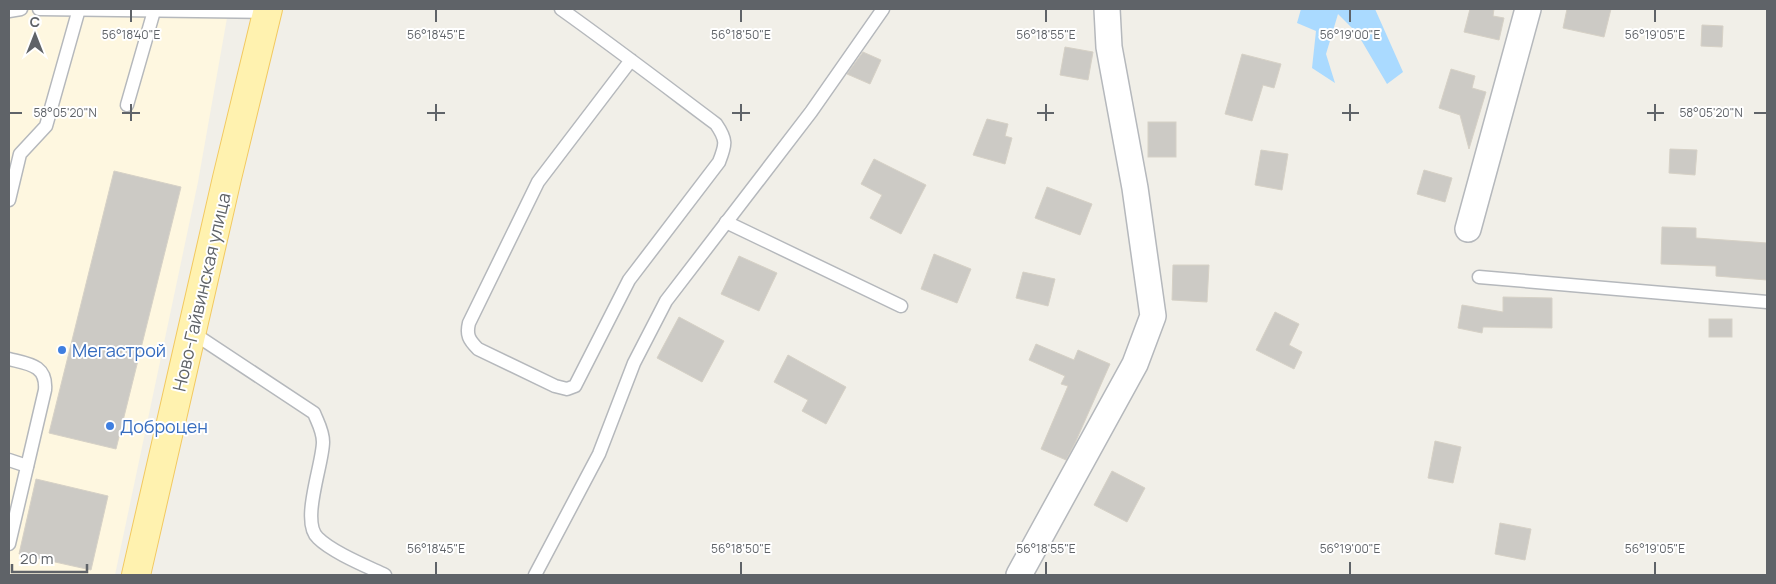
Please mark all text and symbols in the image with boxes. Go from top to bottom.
north arrow [10,10,60,60]
text: С [30,12,40,31]
text: 56°18'40"E [102,26,160,43]
text: 56°18'45"E [407,26,465,43]
text: 56°18'50"E [711,26,771,43]
text: 56°18'55"E [1016,26,1076,43]
text: 56°19'00"E [1320,26,1380,43]
text: 56°19'05"E [1625,26,1685,43]
text: 58°05'20"N [33,104,97,121]
text: 58°05'20"N [1679,104,1743,121]
street label: Ново-Гайвинская улица [166,190,236,394]
place label: Мегастрой [72,338,166,362]
marker: Мегастрой [56,344,68,356]
place label: Доброцен [120,414,208,438]
marker: Доброцен [104,420,116,432]
text: 56°18'45"E [407,540,465,557]
text: 56°18'50"E [711,540,771,557]
text: 56°18'55"E [1016,540,1076,557]
text: 56°19'00"E [1320,540,1380,557]
text: 56°19'05"E [1625,540,1685,557]
scale bar [12,542,88,574]
text: 20 m [20,548,53,569]

